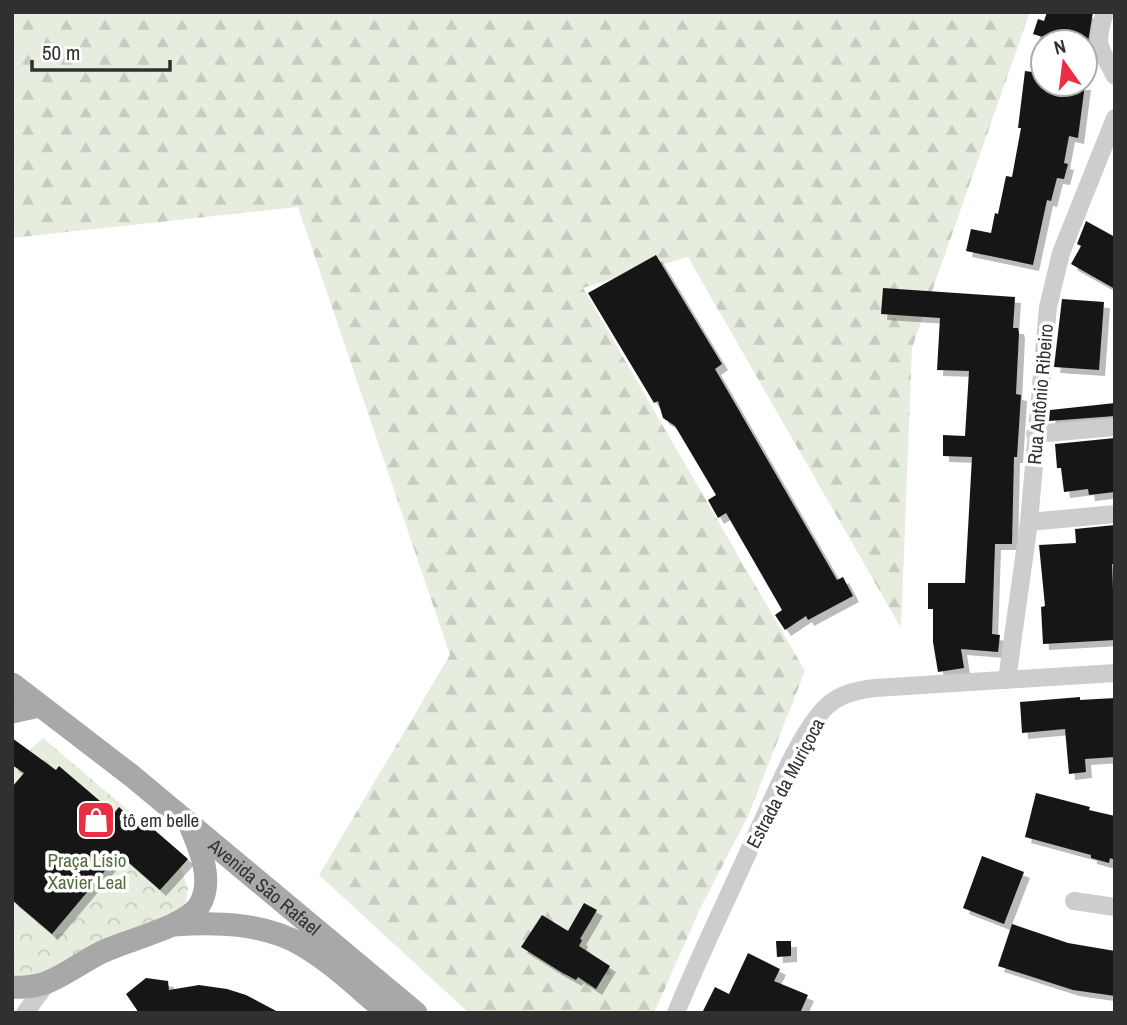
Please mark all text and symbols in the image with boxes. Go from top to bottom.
scale bar [32,28,170,72]
north arrow [1029,28,1099,98]
text: N [1051,33,1068,60]
text: 50 m [42,38,80,67]
street label: Rua Antônio Ribeiro [1021,323,1059,465]
street label: Estrada da Muriçoca [740,713,830,853]
shop icon: tô em belle [75,799,117,841]
place label: tô em belle [123,807,199,833]
street label: Avenida São Rafael [202,832,326,941]
park label: Praça Lísio Xavier Leal [48,847,126,895]

